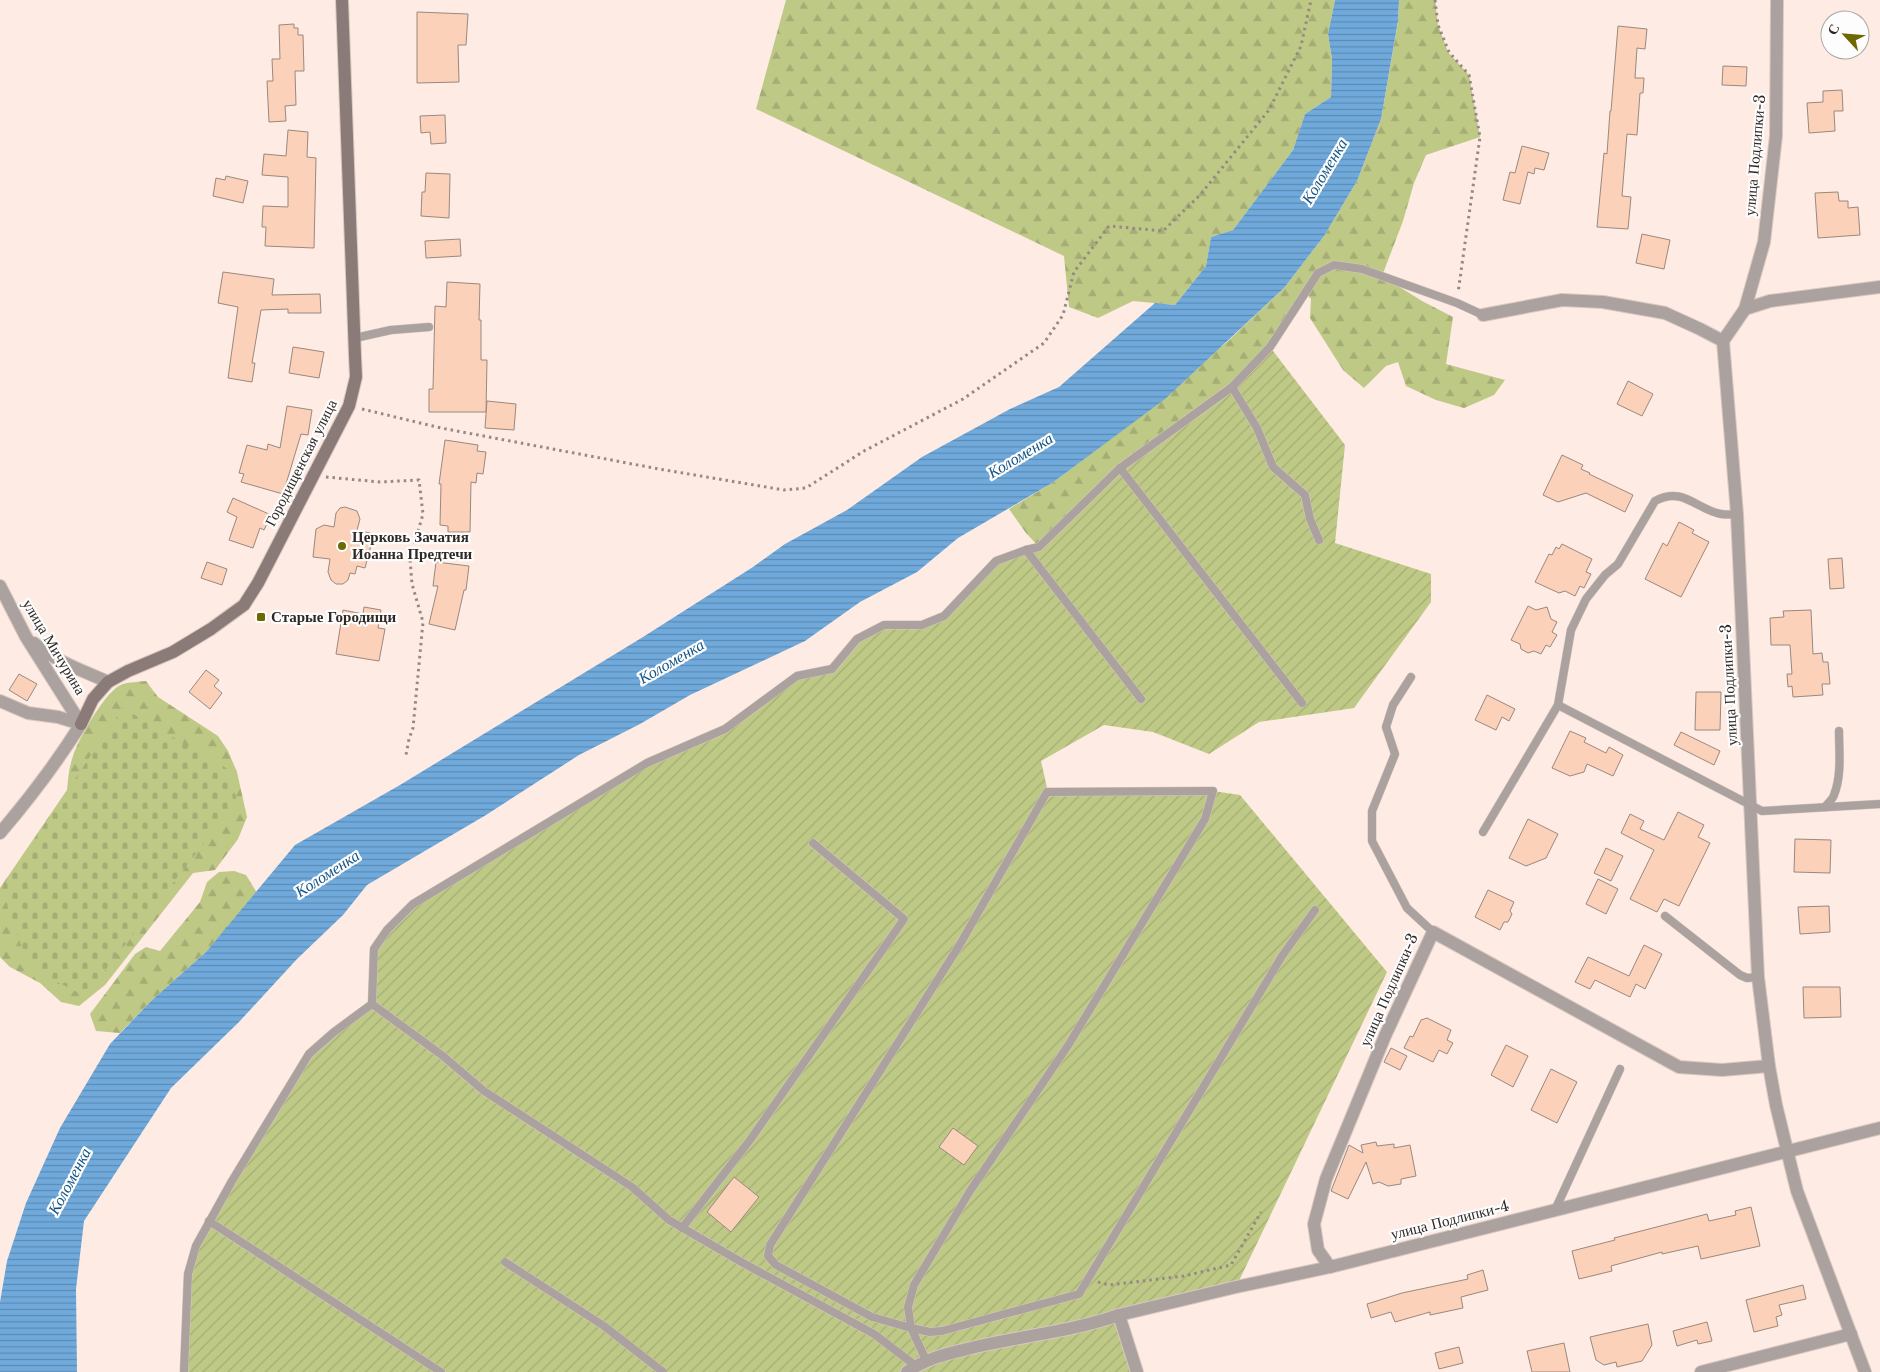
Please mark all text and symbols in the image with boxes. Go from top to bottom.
north arrow [1820,10,1870,60]
text: С [1823,21,1844,38]
street label: улица Подлипки-3 [1740,93,1769,217]
water label: Коломенка [1296,135,1351,208]
street label: Городищенская улица [260,396,341,529]
water label: Коломенка [983,428,1056,483]
place label: Церковь Зачатия Иоанна Предтечи [352,527,473,563]
marker: Церковь Зачатия Иоанна Предтечи [336,540,348,552]
street label: улица Мичурина [18,596,91,698]
place label: Старые Городищи [271,607,396,626]
marker: Старые Городищи [255,611,267,623]
street label: улица Подлипки-3 [1716,624,1741,746]
water label: Коломенка [634,634,707,688]
water label: Коломенка [290,845,363,902]
street label: улица Подлипки-3 [1355,930,1422,1049]
water label: Коломенка [43,1144,95,1219]
street label: улица Подлипки-4 [1389,1196,1511,1243]

